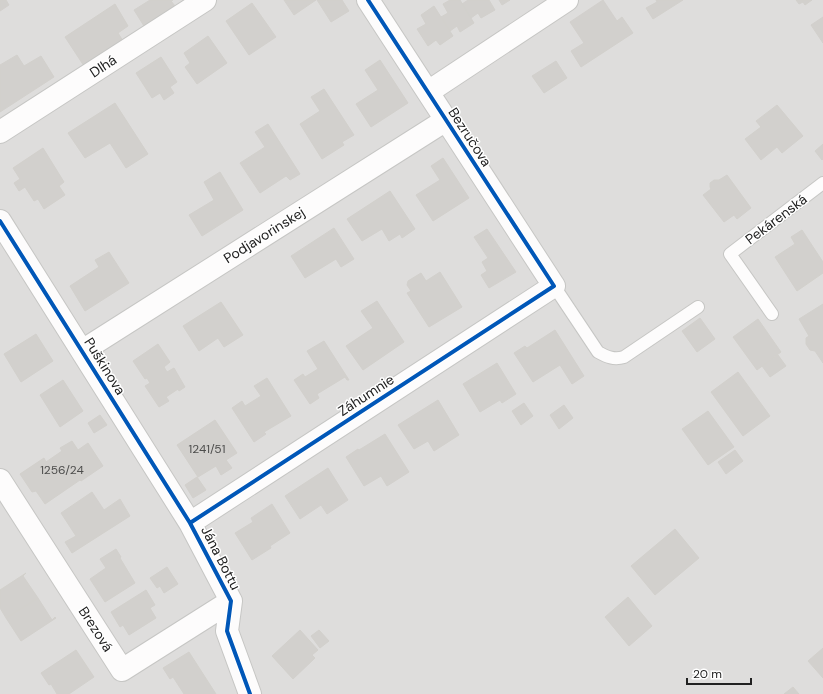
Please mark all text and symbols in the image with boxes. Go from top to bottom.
street label: Dlhá [86,51,120,81]
street label: Bezručova [444,104,496,170]
street label: Pekárenská [742,190,810,248]
street label: Podjavorinskej [220,203,308,267]
street label: Puškinova [80,334,130,398]
street label: Záhumnie [335,370,397,420]
house number: 1241/51 [189,441,225,457]
house number: 1256/24 [40,462,84,478]
street label: Jána Bottu [197,523,245,593]
street label: Brezová [75,603,117,655]
scale bar [687,660,751,686]
text: 20 m [693,666,722,682]

